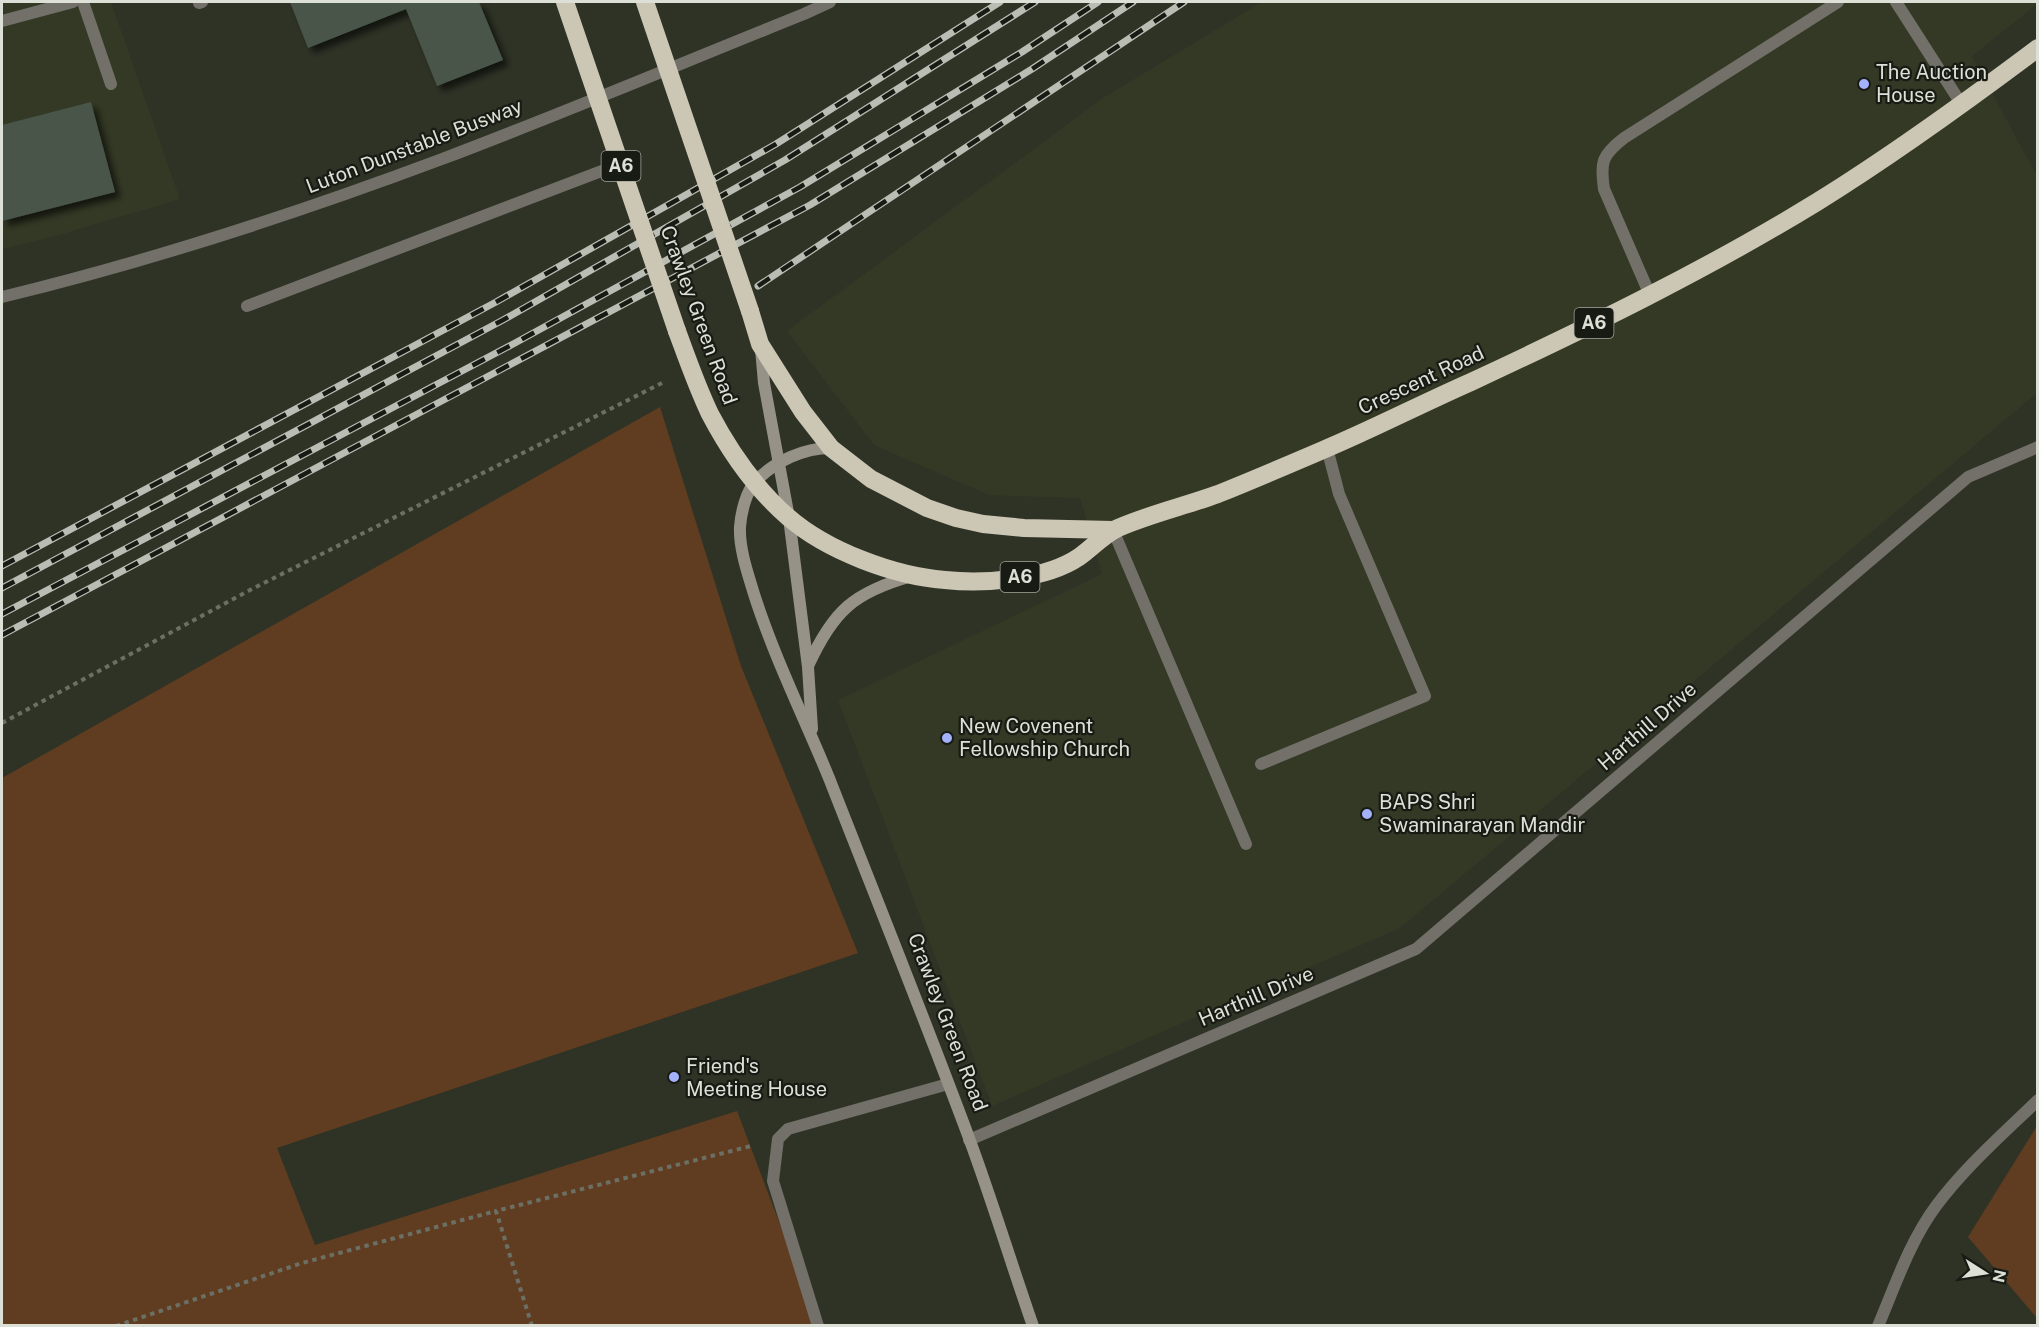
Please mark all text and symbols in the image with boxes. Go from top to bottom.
place label: The Auction House [1876,60,1987,107]
marker: The Auction House [1857,77,1871,91]
street label: Luton Dunstable Busway [303,94,526,198]
road number: A6 [602,151,640,181]
street label: Crawley Green Road [655,222,743,408]
road number: A6 [1574,308,1614,338]
street label: Crescent Road [1354,340,1488,420]
road number: A6 [1000,562,1040,592]
street label: Harthill Drive [1593,677,1701,775]
place label: New Covenent Fellowship Church [959,714,1130,761]
marker: New Covenent Fellowship Church [940,731,954,745]
place label: BAPS Shri Swaminarayan Mandir [1379,790,1585,837]
marker: BAPS Shri Swaminarayan Mandir [1360,807,1374,821]
street label: Crawley Green Road [903,930,993,1114]
street label: Harthill Drive [1195,961,1317,1031]
place label: Friend's Meeting House [686,1054,827,1101]
marker: Friend's Meeting House [667,1070,681,1084]
north arrow [1955,1243,2015,1303]
text: N [1989,1268,2010,1284]

